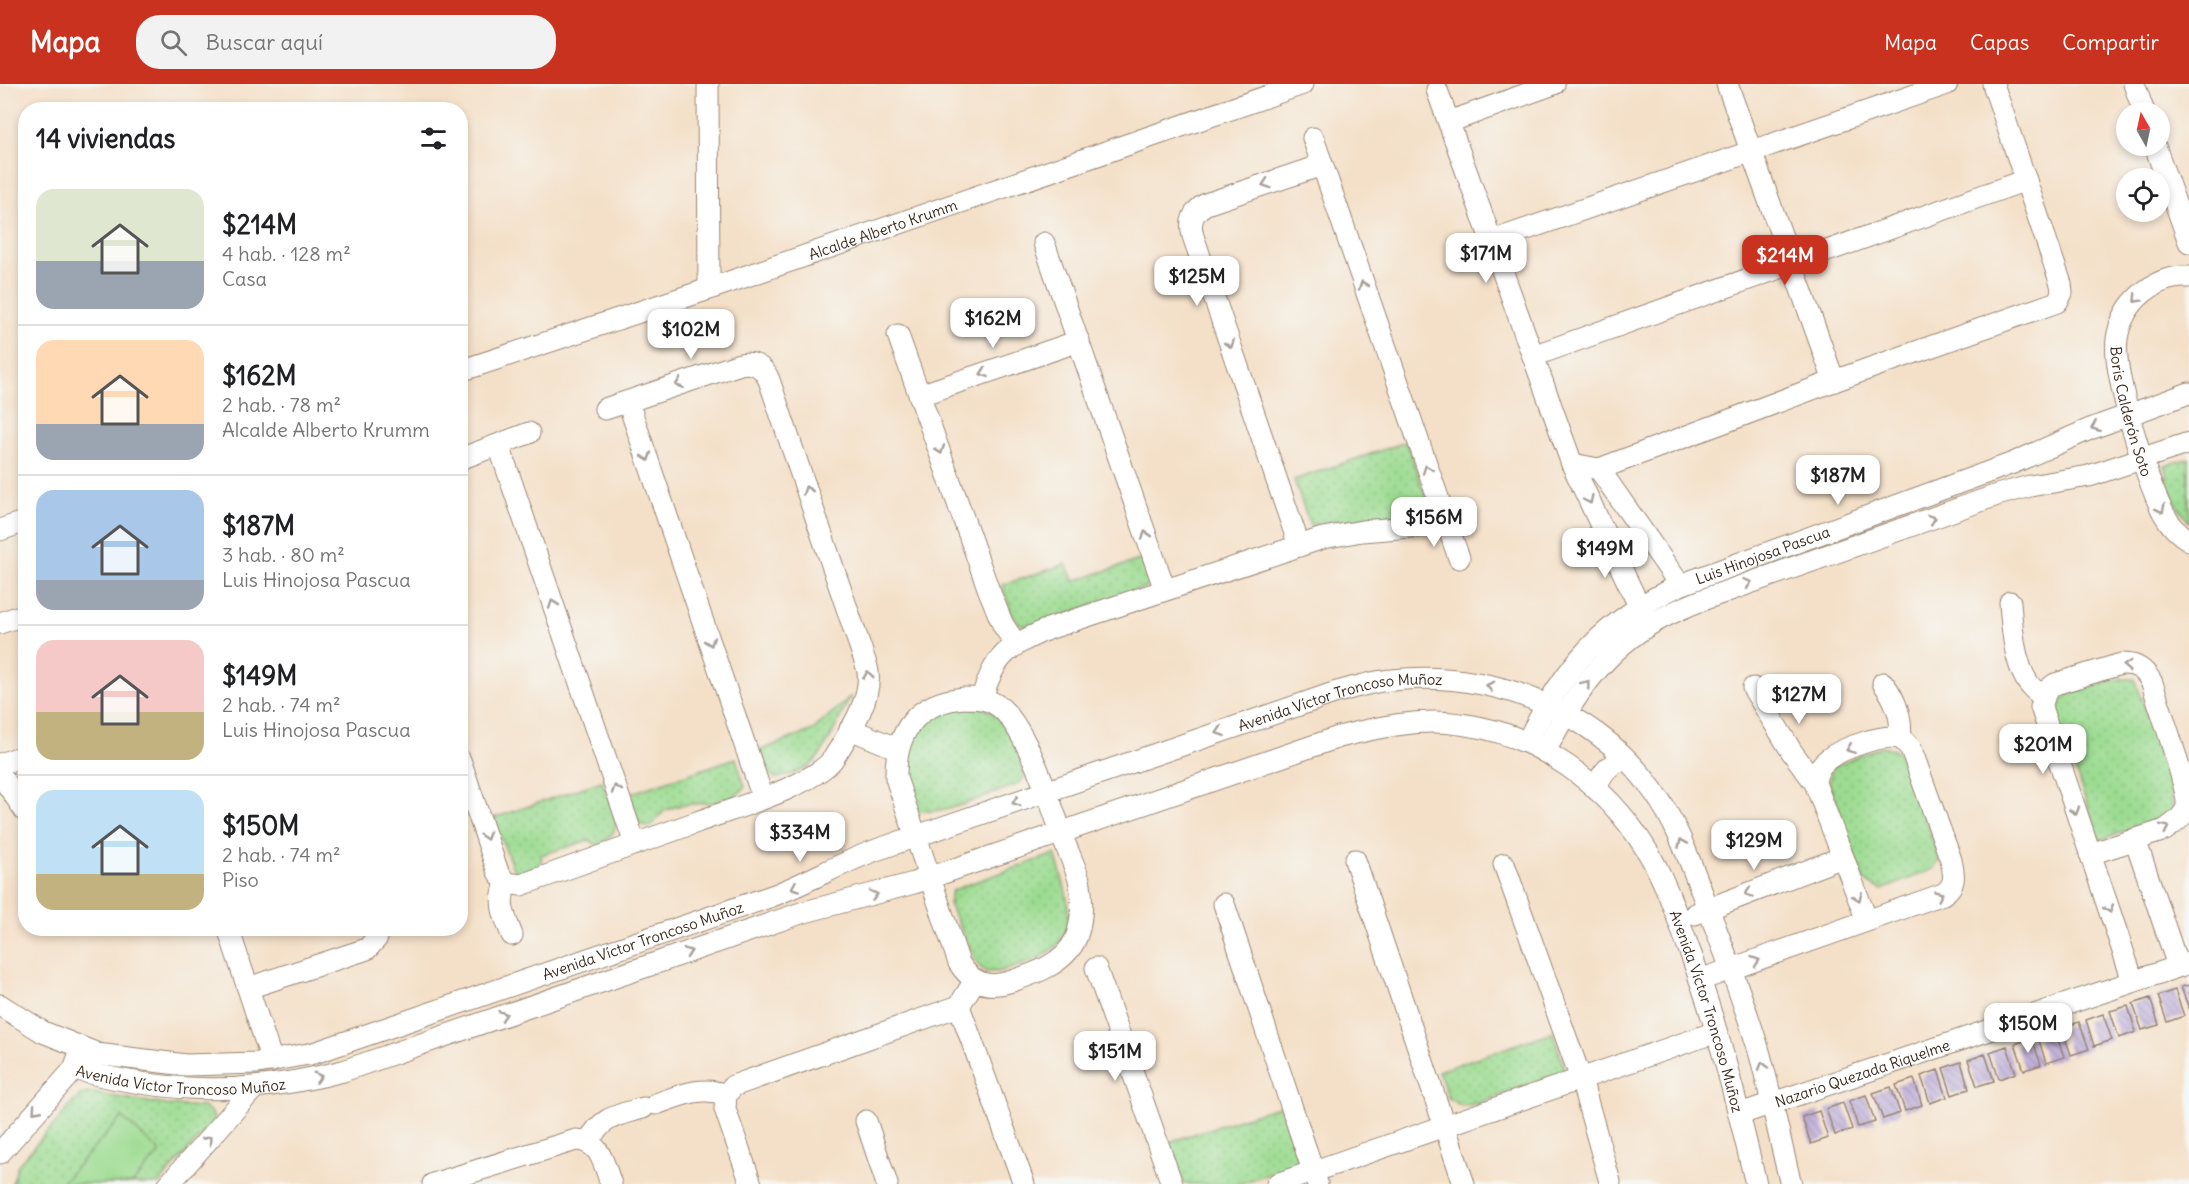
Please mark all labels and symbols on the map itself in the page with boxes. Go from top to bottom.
north arrow [2116,102,2170,156]
one-way arrow [1261,176,1272,189]
street label: Alcalde Alberto Krumm [806,195,960,263]
pin: $171M [1444,233,1528,284]
pin: $214M [1743,235,1827,286]
pin: $125M [1155,256,1239,307]
one-way arrow [1358,280,1371,290]
one-way arrow [2134,291,2145,302]
pin: $162M [951,298,1035,349]
pin: $102M [649,309,733,360]
one-way arrow [1223,338,1236,349]
street label: Boris Calderón Soto [2107,346,2157,479]
one-way arrow [979,366,990,379]
one-way arrow [674,377,685,390]
one-way arrow [2090,420,2101,432]
one-way arrow [932,444,945,455]
one-way arrow [640,451,652,462]
pin: $187M [1796,455,1880,506]
one-way arrow [1421,464,1434,475]
one-way arrow [801,485,814,496]
one-way arrow [1581,493,1593,504]
pin: $156M [1392,497,1476,548]
one-way arrow [2154,502,2166,513]
one-way arrow [1926,513,1937,526]
street label: Luis Hinojosa Pascua [1693,521,1833,588]
pin: $149M [1563,528,1647,579]
one-way arrow [1140,530,1153,541]
one-way arrow [1742,578,1753,591]
one-way arrow [547,600,560,610]
one-way arrow [703,636,715,647]
one-way arrow [2122,659,2131,672]
street label: Avenida Víctor Troncoso Muñoz [1235,669,1443,735]
one-way arrow [862,670,875,680]
pin: $127M [1757,674,1841,725]
one-way arrow [1486,680,1496,693]
one-way arrow [1578,680,1589,691]
one-way arrow [1215,724,1226,737]
pin: $201M [2001,724,2085,775]
one-way arrow [1845,742,1856,754]
one-way arrow [611,784,623,795]
one-way arrow [1011,794,1022,807]
one-way arrow [2068,805,2081,816]
pin: $334M [758,812,842,863]
pin: $129M [1712,820,1796,871]
one-way arrow [2158,824,2169,836]
one-way arrow [478,830,491,841]
one-way arrow [1678,839,1690,850]
one-way arrow [791,880,802,892]
one-way arrow [1744,886,1755,898]
one-way arrow [869,889,879,902]
one-way arrow [1851,890,1863,901]
one-way arrow [1933,890,1944,902]
street label: Avenida Víctor Troncoso Muñoz [540,897,746,984]
one-way arrow [2101,903,2114,914]
street label: Avenida Víctor Troncoso Muñoz [1666,907,1748,1114]
one-way arrow [682,947,693,959]
one-way arrow [1750,955,1760,968]
pin: $150M [1986,1003,2070,1054]
one-way arrow [497,1010,508,1023]
pin: $151M [1073,1031,1157,1082]
street label: Nazario Quezada Riquelme [1772,1035,1952,1111]
street label: Avenida Víctor Troncoso Muñoz [74,1060,287,1098]
one-way arrow [1758,1061,1770,1072]
one-way arrow [312,1072,323,1084]
one-way arrow [32,1104,43,1114]
one-way arrow [201,1136,212,1147]

